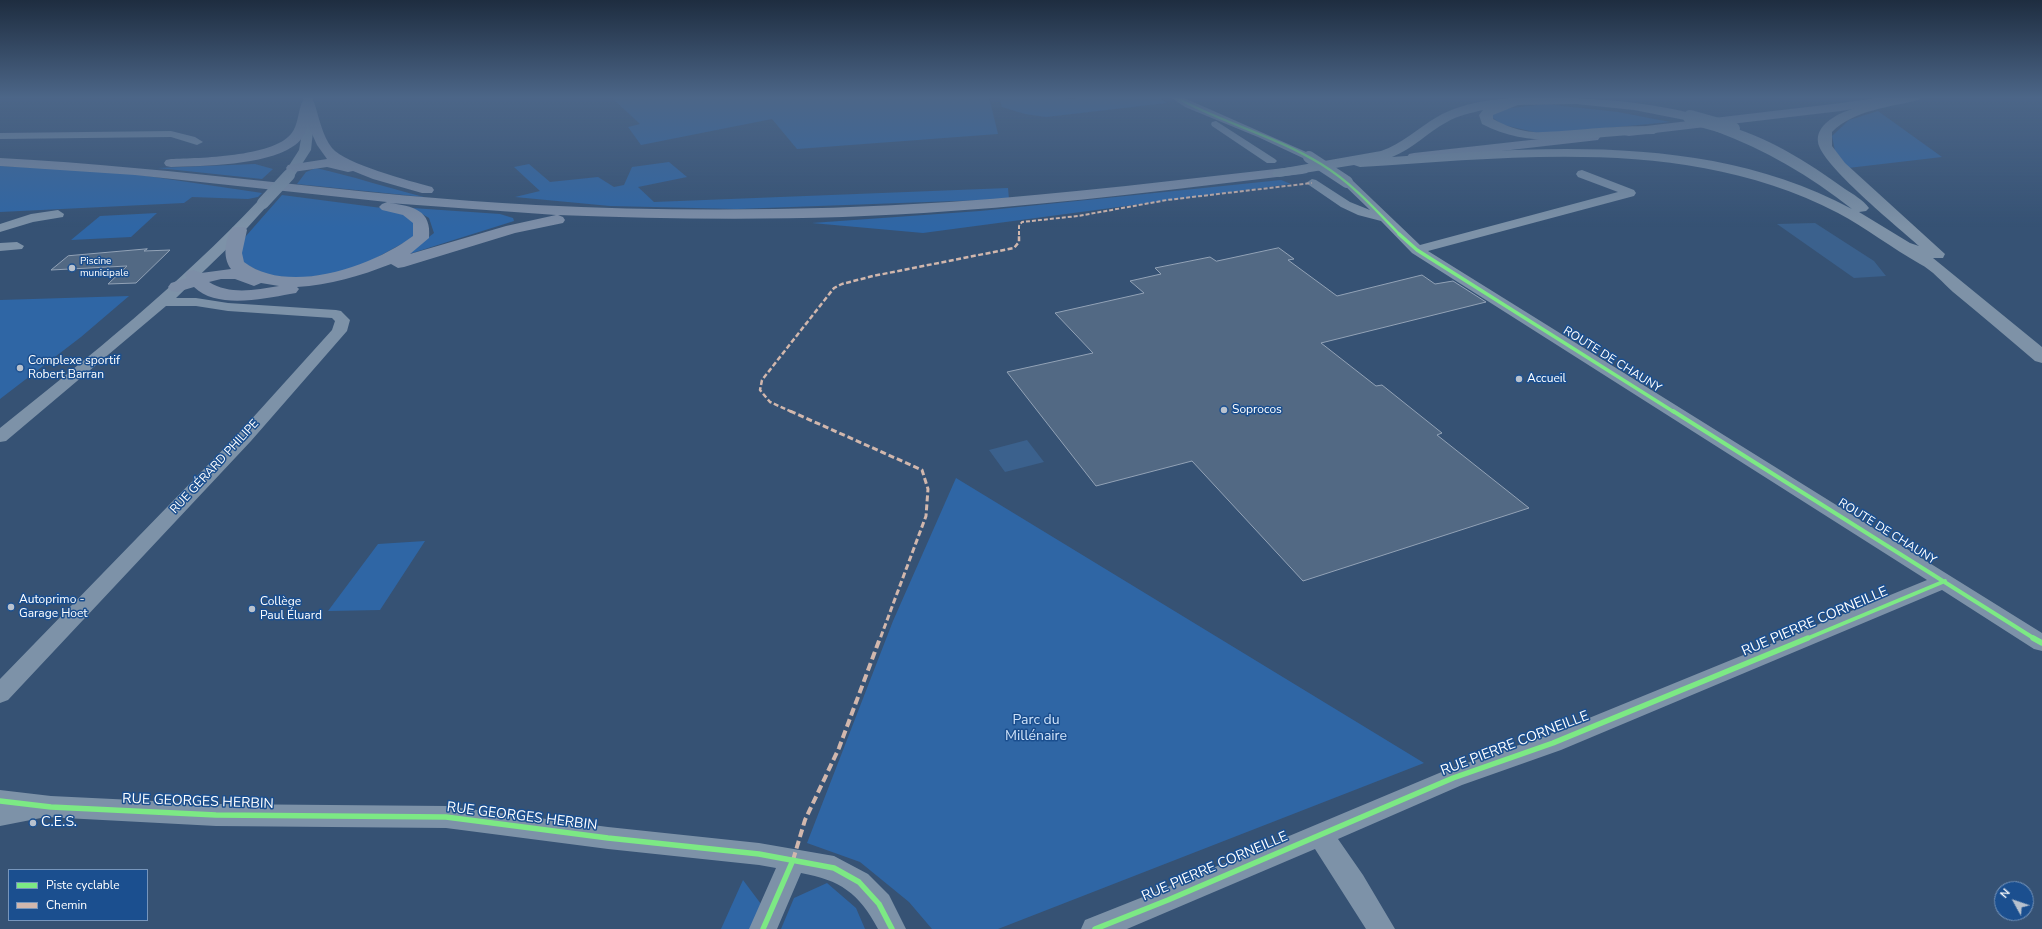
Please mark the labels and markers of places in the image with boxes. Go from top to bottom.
place label: Piscine municipale [80,256,128,280]
marker: Piscine municipale [67,263,77,273]
place label: Complexe sportif Robert Barran [28,354,120,382]
marker: Complexe sportif Robert Barran [15,363,25,373]
place label: Accueil [1527,372,1566,386]
marker: Accueil [1514,374,1524,384]
place label: Soprocos [1232,403,1282,417]
marker: Soprocos [1219,405,1229,415]
place label: Autoprimo - Garage Hoet [19,593,88,621]
place label: Collège Paul Éluard [260,595,322,623]
marker: Autoprimo - Garage Hoet [6,602,16,612]
marker: Collège Paul Éluard [247,604,257,614]
place label: C.E.S. [41,815,77,831]
marker: C.E.S. [28,818,38,828]

